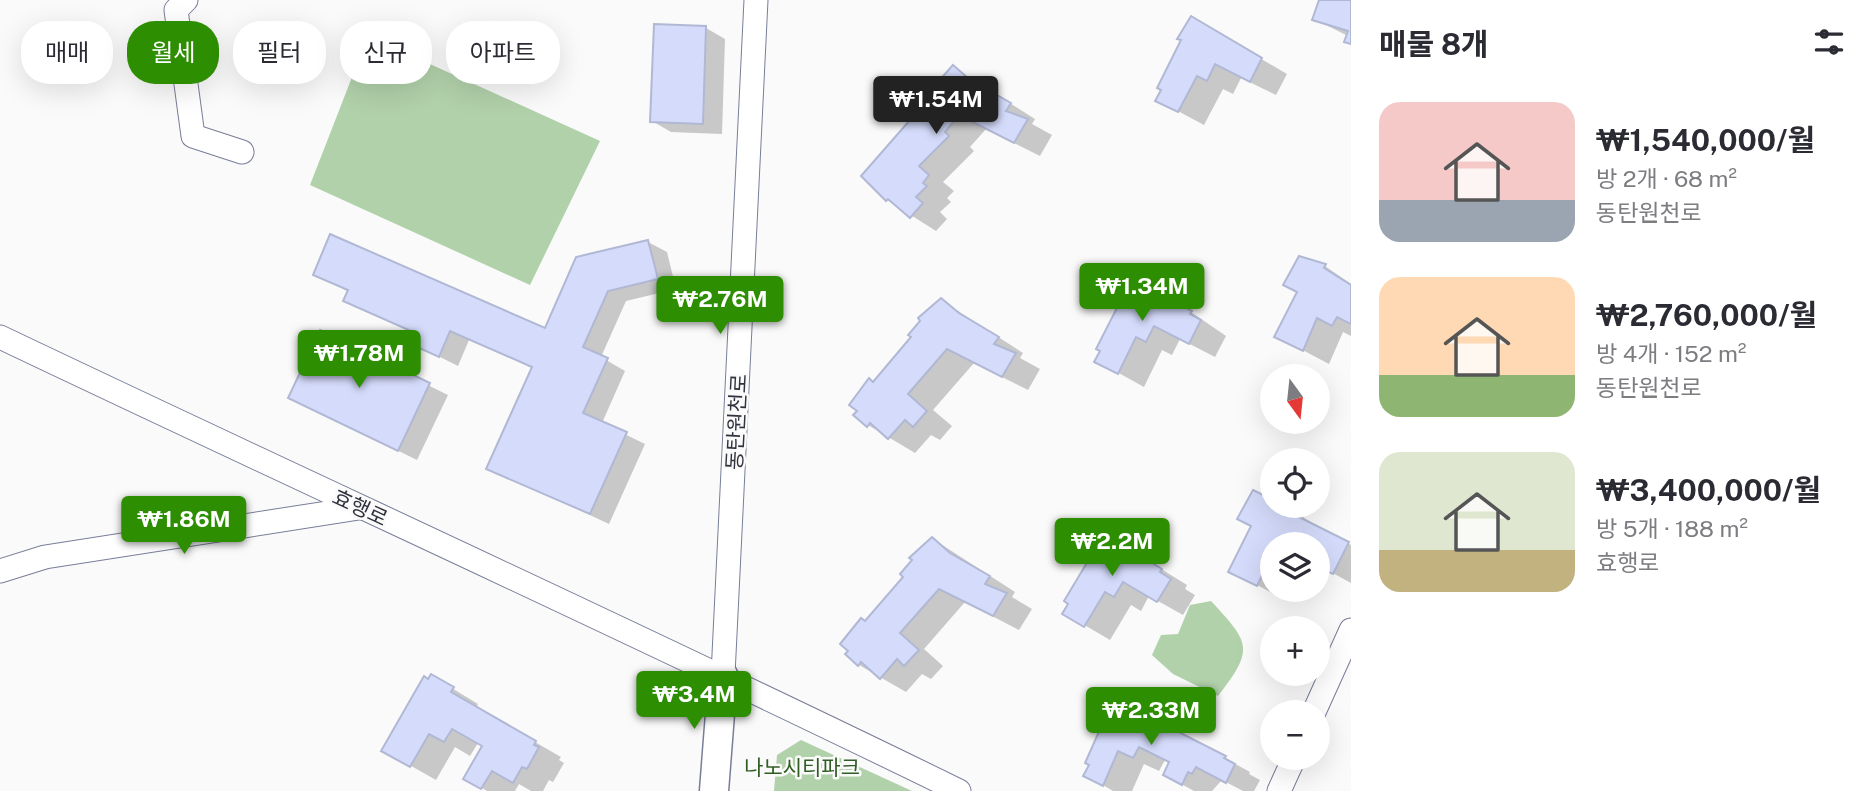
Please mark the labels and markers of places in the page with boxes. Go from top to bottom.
pin: ₩1.54M [879,76,993,136]
pin: ₩1.34M [1085,264,1199,323]
pin: ₩2.76M [663,276,777,336]
pin: ₩1.78M [302,330,416,390]
pin: ₩1.86M [127,496,241,556]
pin: ₩2.2M [1063,518,1161,578]
pin: ₩3.4M [645,672,743,731]
pin: ₩2.33M [1094,688,1208,747]

